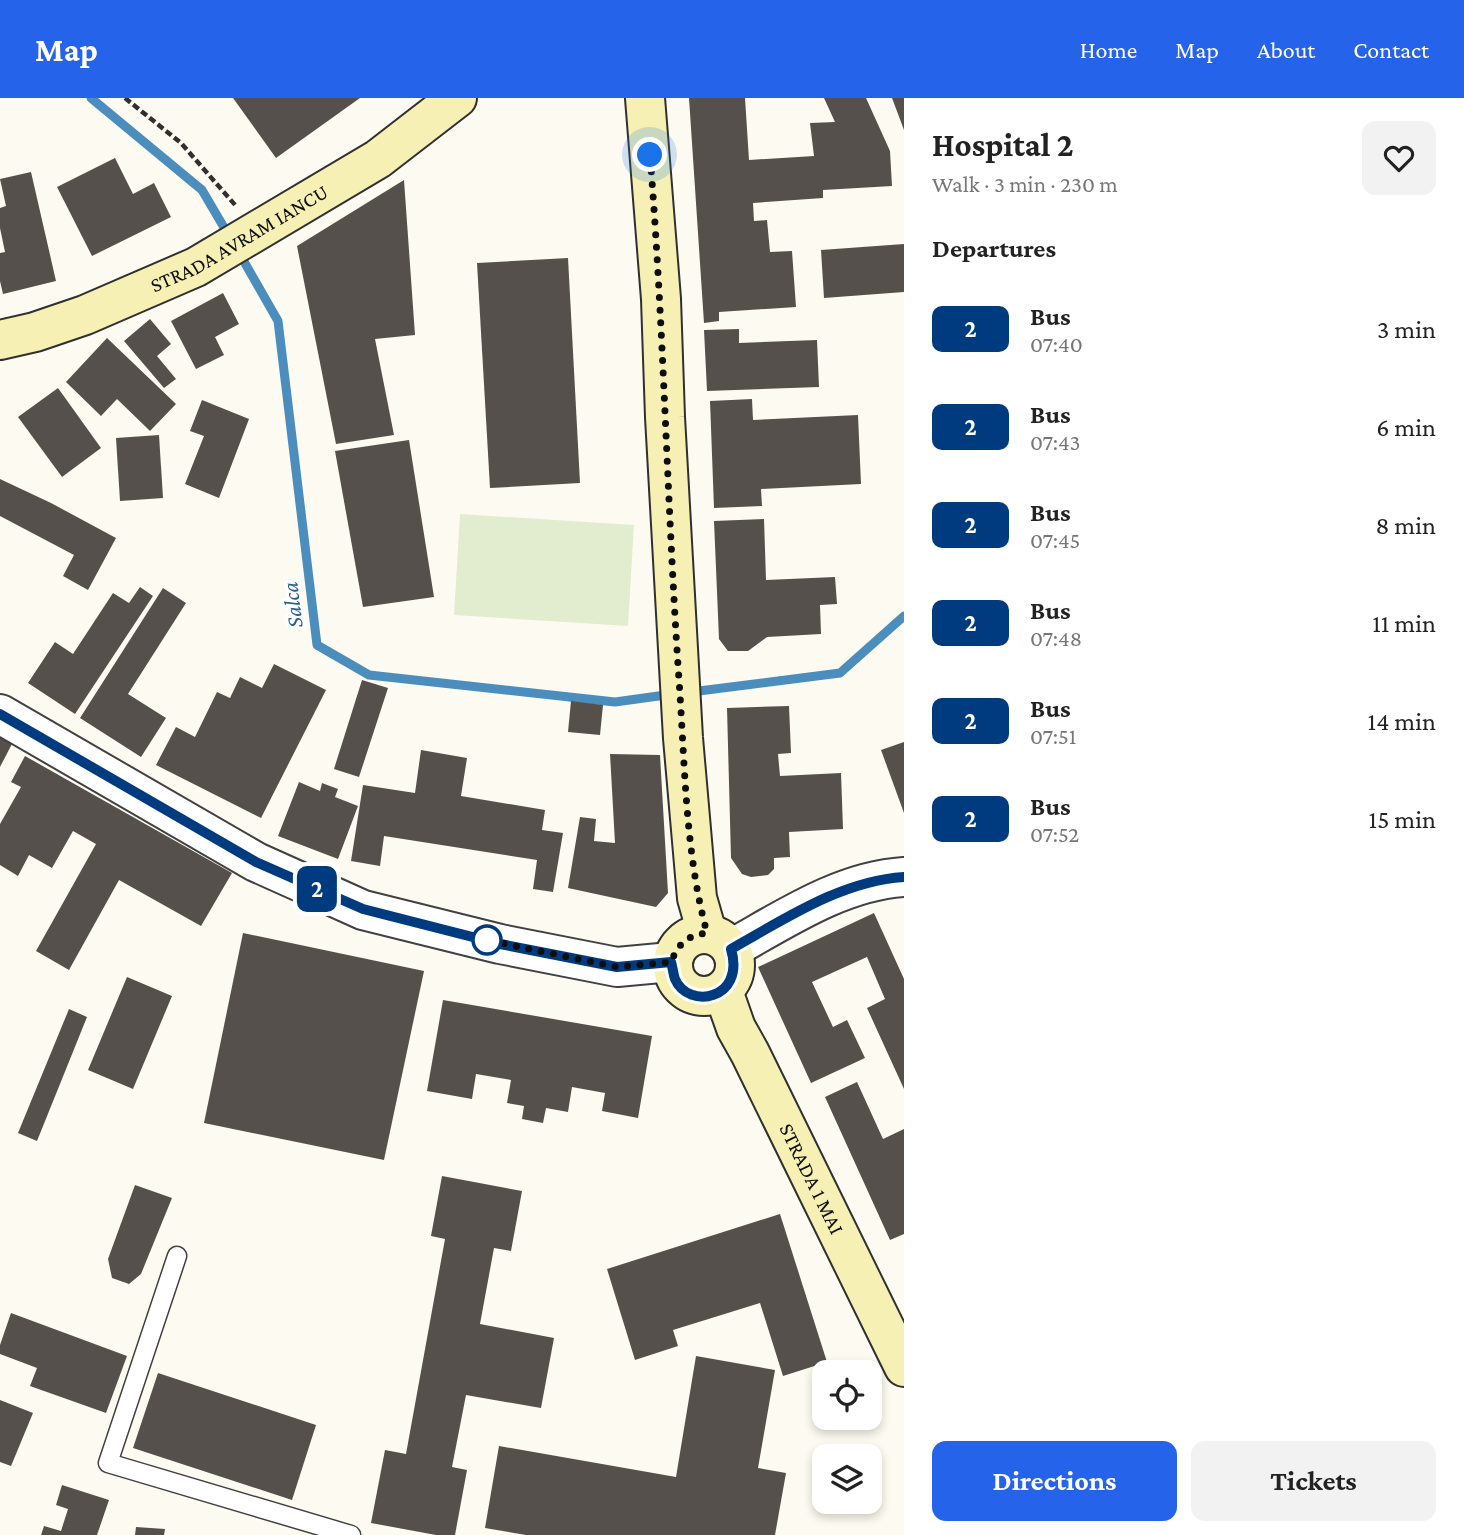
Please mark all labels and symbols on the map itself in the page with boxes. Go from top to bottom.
your location [632,137,667,172]
street label: STRADA AVRAM IANCU [147,179,332,297]
water label: Salca [276,580,308,629]
line badge: 2 [294,866,340,912]
unlabelled marker [472,925,502,955]
street label: STRADA 1 MAI [774,1119,849,1238]

